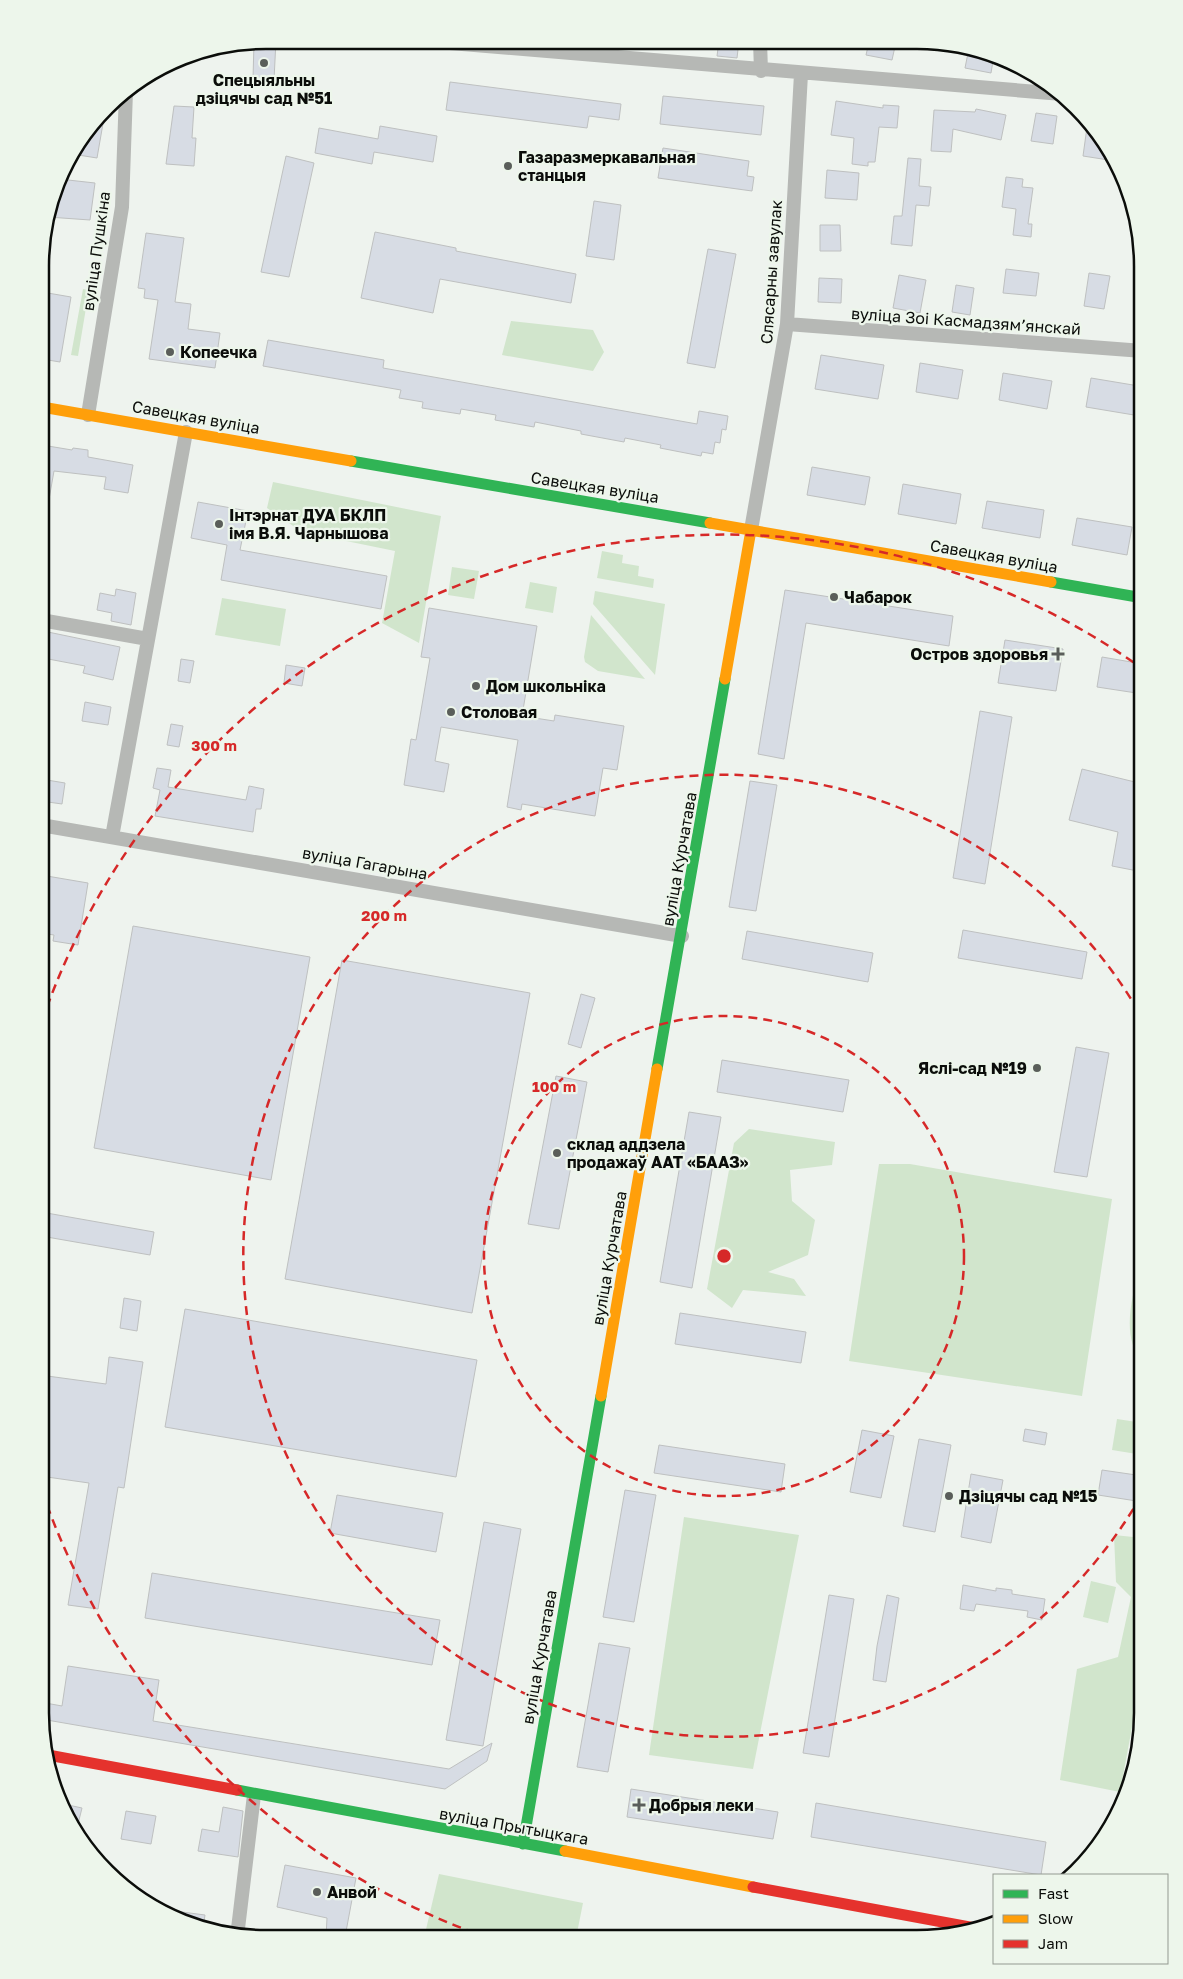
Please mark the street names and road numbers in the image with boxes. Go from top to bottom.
street label: вуліца Пушкіна [78,190,114,312]
street label: Слясарны завулак [756,199,786,345]
street label: вуліца Зоі Касмадзямʼянскай [850,303,1082,339]
street label: Савецкая вуліца [130,396,262,438]
street label: Савецкая вуліца [529,467,661,507]
street label: Савецкая вуліца [928,535,1060,577]
street label: вуліца Курчатава [657,790,701,928]
street label: вуліца Гагарына [301,842,429,884]
street label: вуліца Курчатава [587,1189,631,1327]
street label: вуліца Курчатава [517,1588,561,1726]
street label: вуліца Прытыцкага [438,1803,590,1849]

